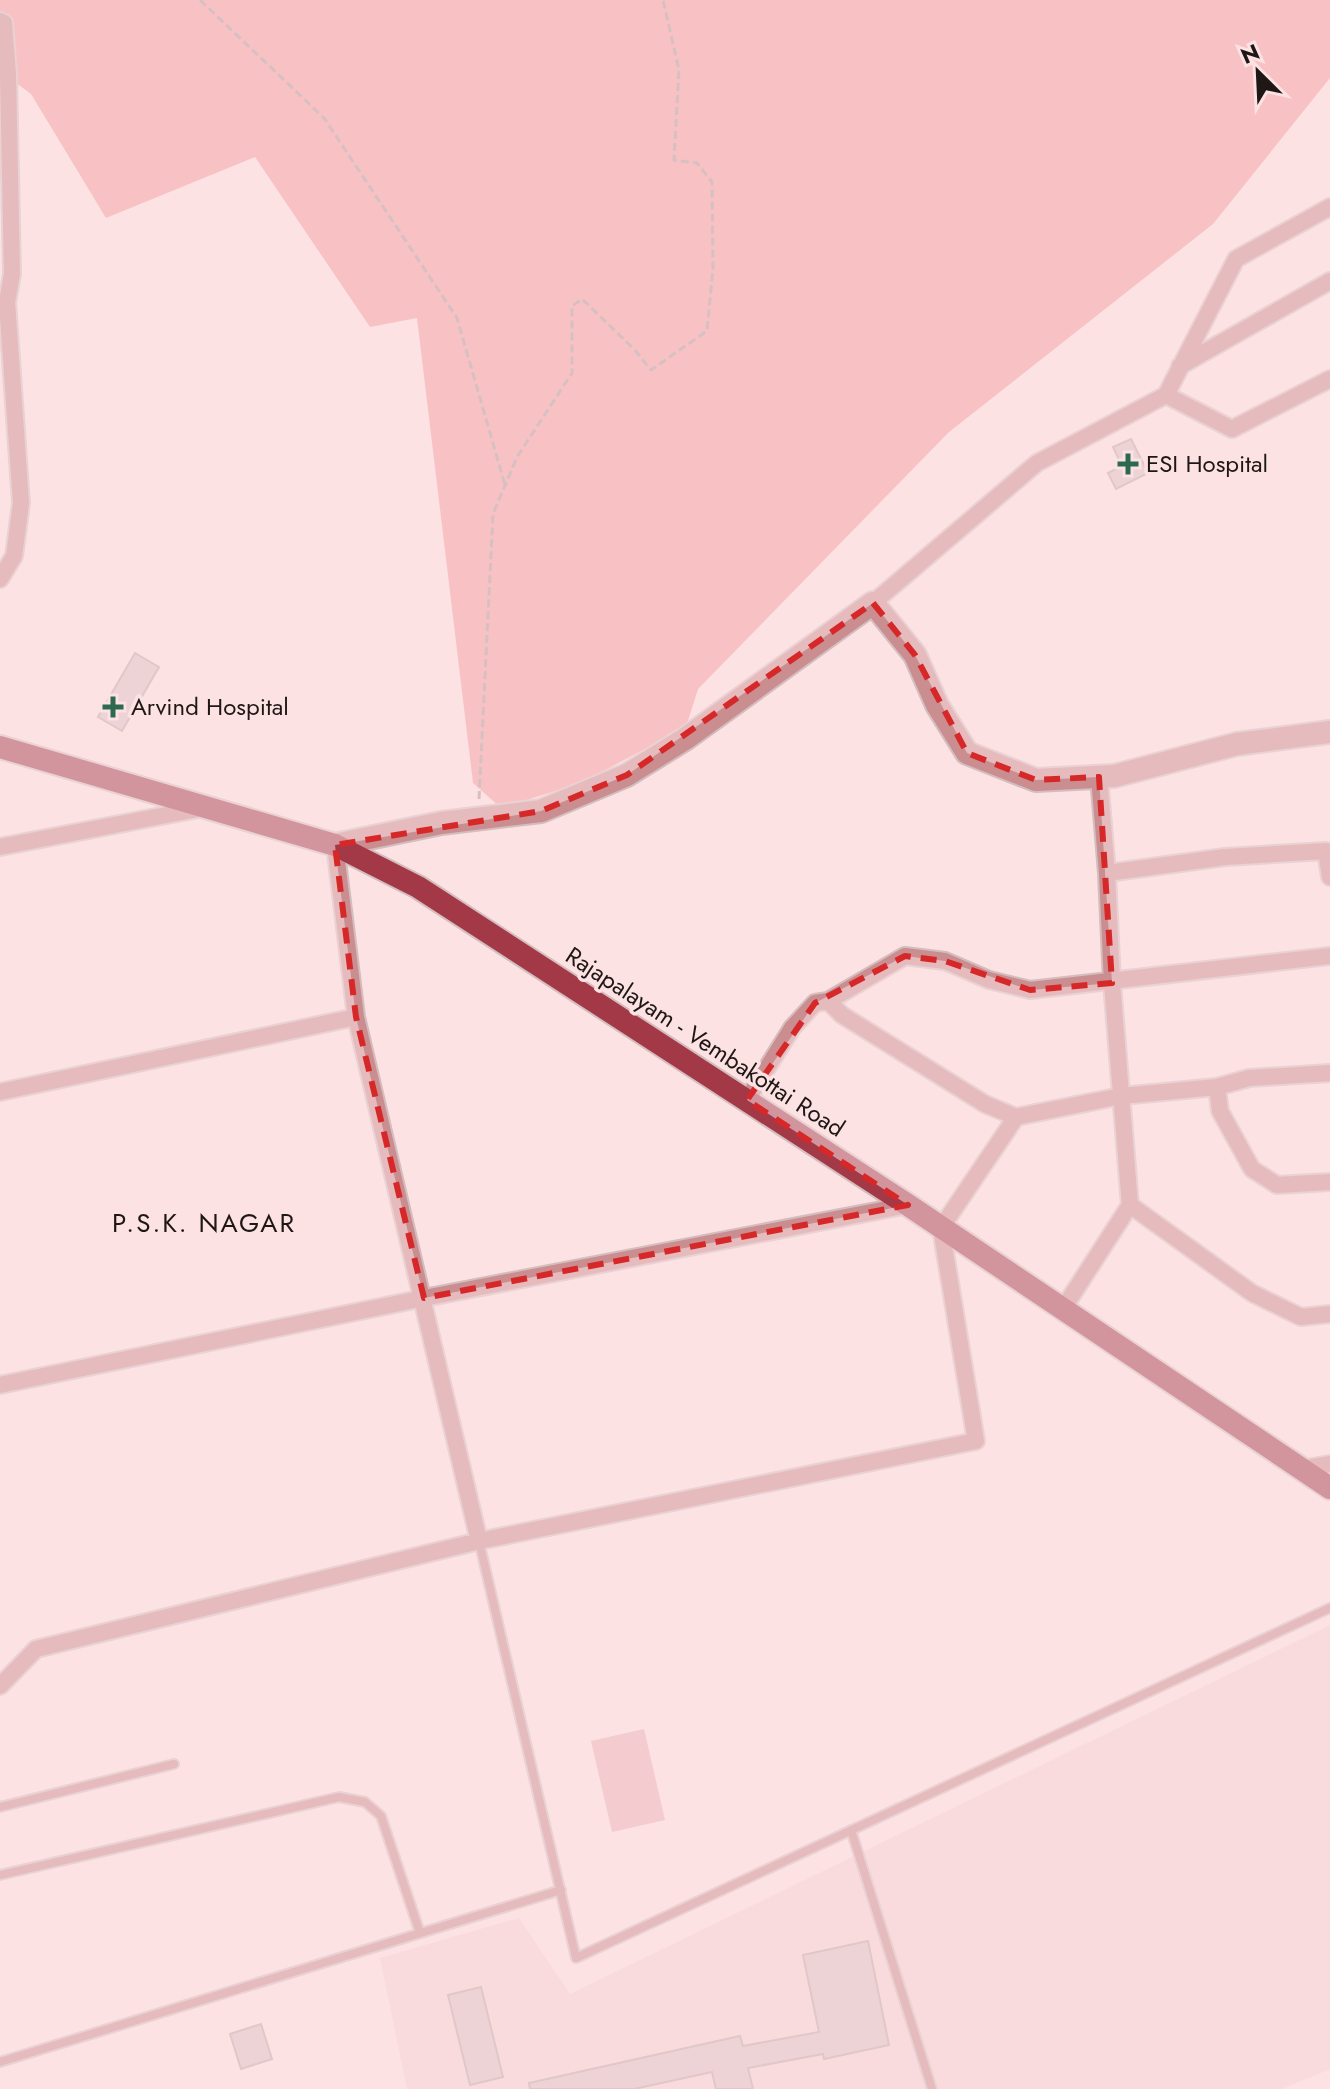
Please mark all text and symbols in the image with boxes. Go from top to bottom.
north arrow [1218,32,1298,112]
text: N [1235,36,1264,72]
place label: ESI Hospital [1146,446,1268,481]
marker: ESI Hospital [1117,453,1139,475]
place label: Arvind Hospital [131,689,289,724]
marker: Arvind Hospital [102,696,124,718]
street label: Rajapalayam - Vembakottai Road [559,938,852,1145]
district label: P.S.K. NAGAR [112,1204,296,1242]

